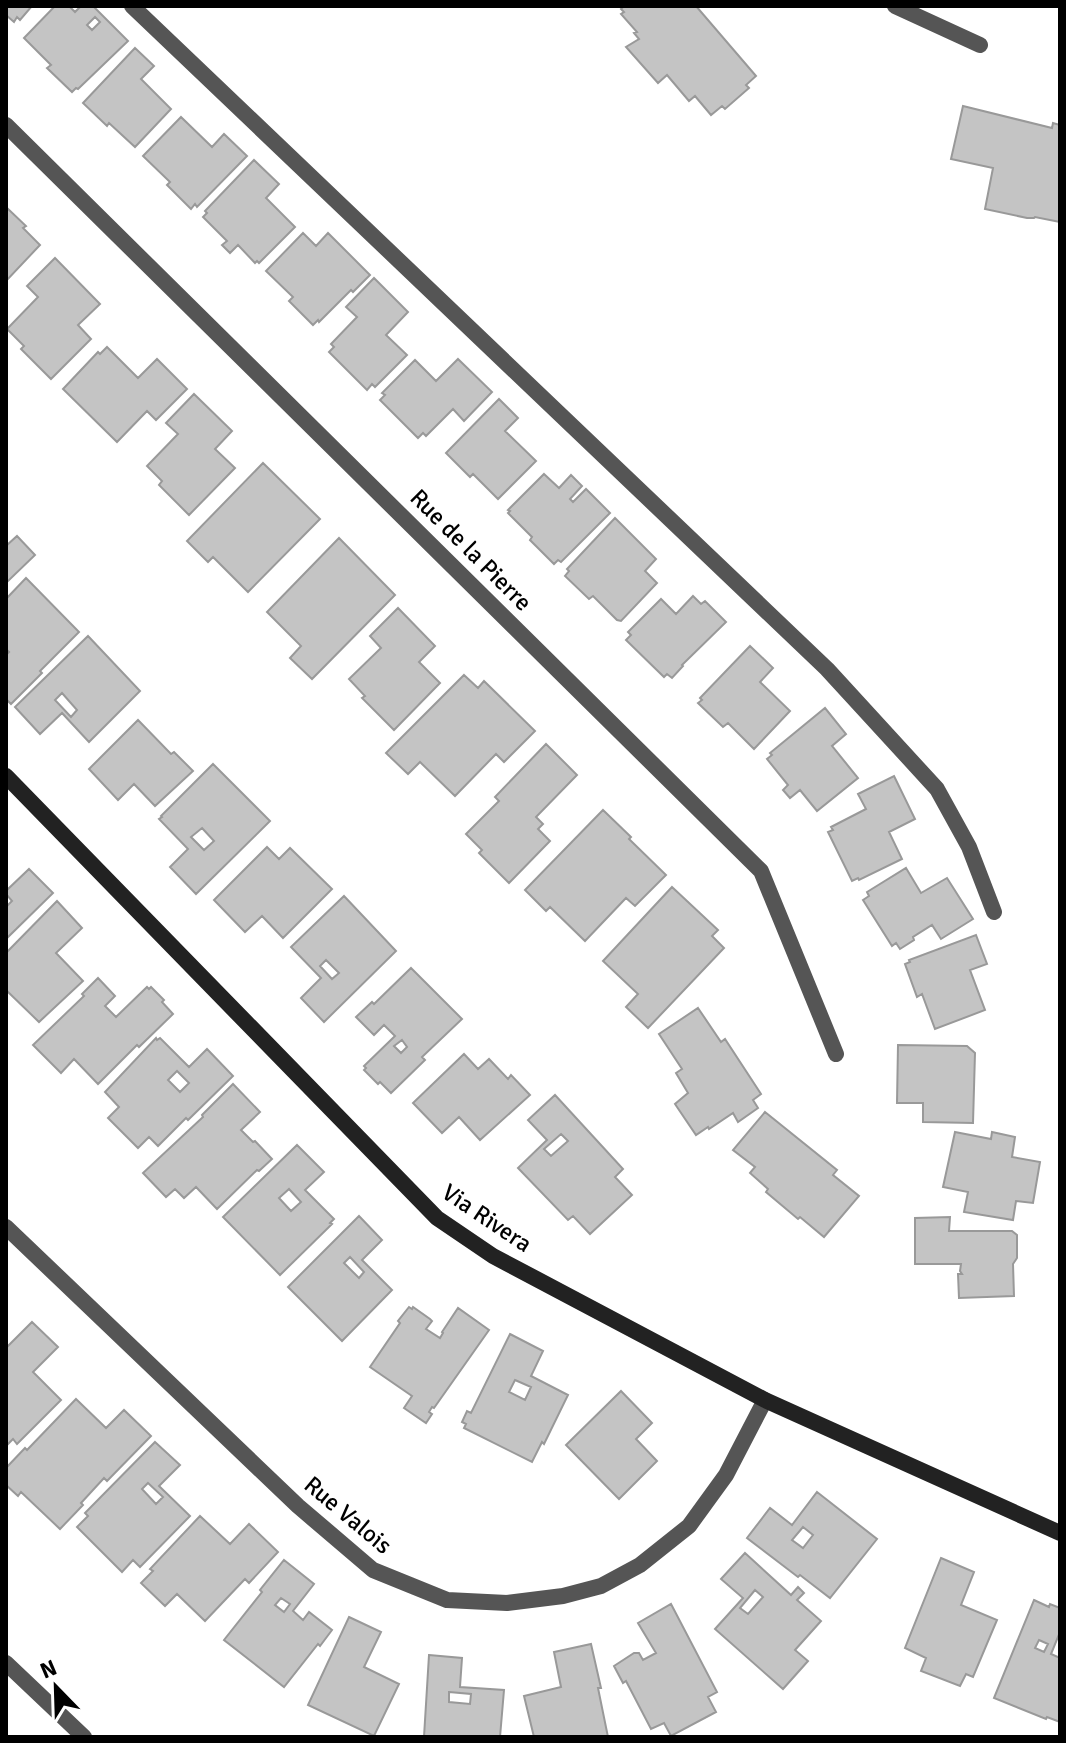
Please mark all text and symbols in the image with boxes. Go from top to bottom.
street label: Rue de la Pierre [404,483,538,617]
street label: Via Rivera [436,1177,538,1259]
street label: Rue Valois [298,1470,398,1560]
north arrow [16,1647,96,1727]
text: N [36,1654,61,1684]

